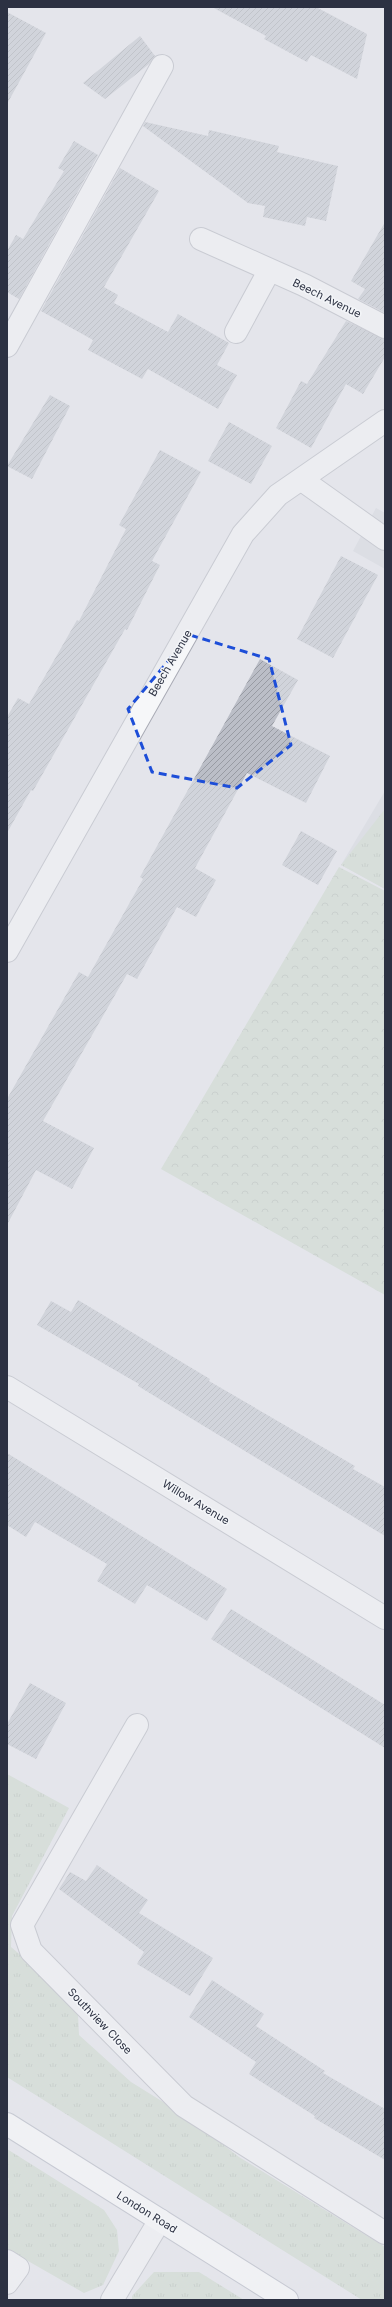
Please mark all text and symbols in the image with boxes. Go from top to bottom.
street label: Beech Avenue [290,275,364,321]
street label: Beech Avenue [145,627,195,699]
street label: Willow Avenue [160,1476,232,1528]
street label: Southview Close [65,1985,135,2057]
street label: London Road [114,2188,180,2236]

